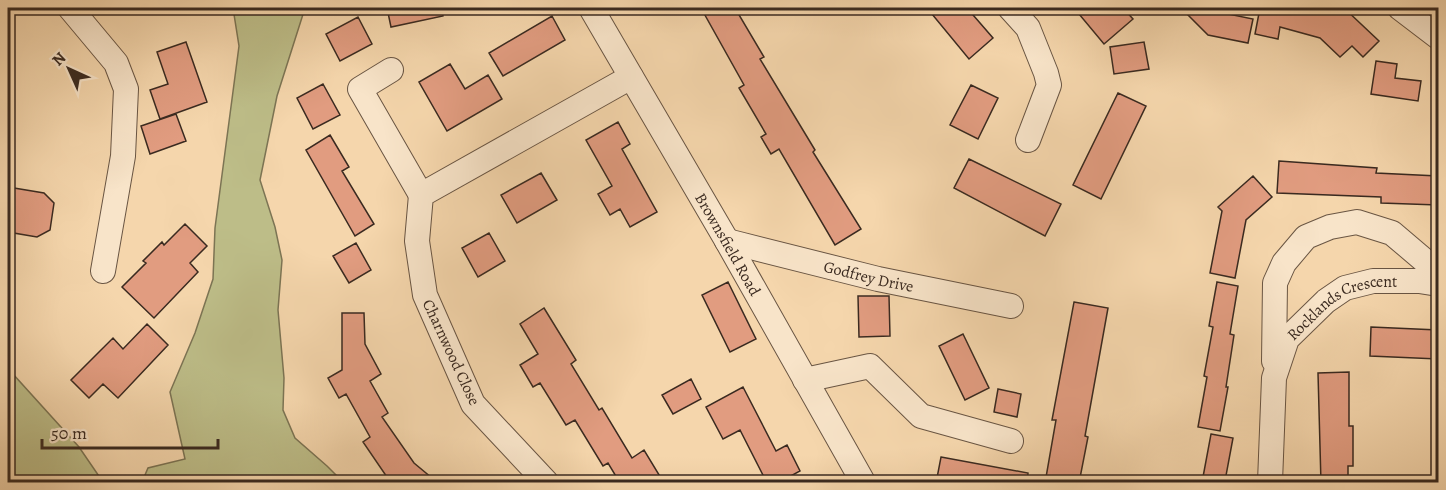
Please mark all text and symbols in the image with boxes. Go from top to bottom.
north arrow [39,39,99,99]
text: N [47,47,71,71]
street label: Brownsfield Road [689,189,766,300]
street label: Godfrey Drive [821,256,915,298]
street label: Rocklands Crescent [1282,270,1397,345]
street label: Charnwood Close [417,296,485,409]
scale bar [42,412,218,450]
text: 50 m [51,421,87,445]

